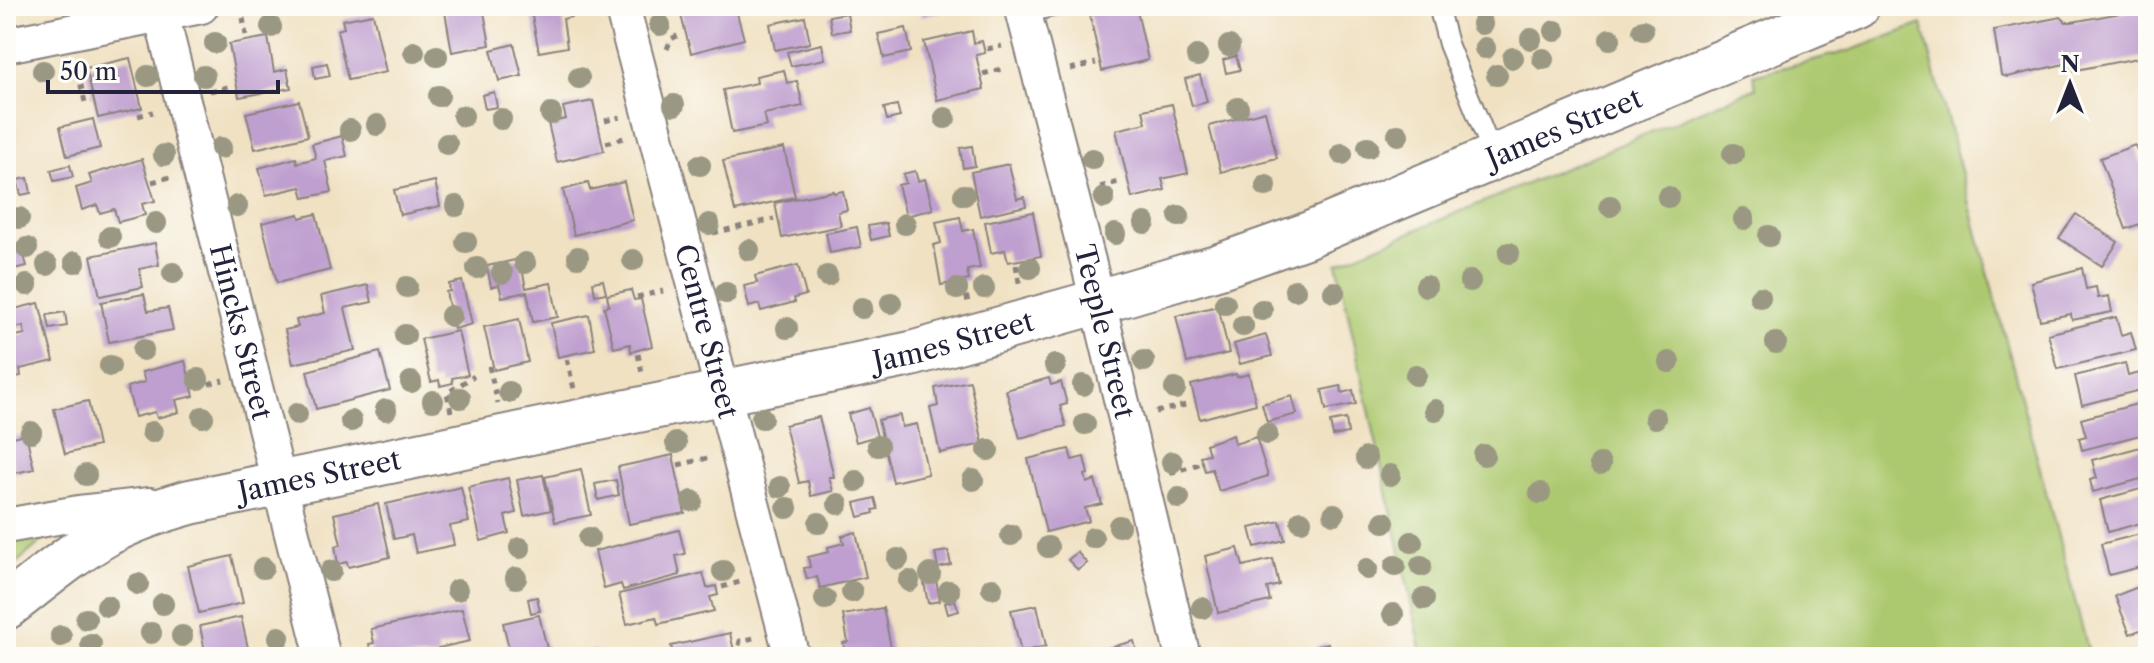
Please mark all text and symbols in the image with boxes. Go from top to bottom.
scale bar [48,44,278,94]
north arrow [2030,44,2110,124]
text: N [2060,51,2080,78]
text: 50 m [60,57,117,86]
street label: James Street [1478,81,1647,177]
street label: Hincks Street [203,240,280,423]
street label: Centre Street [668,240,746,422]
street label: Teeple Street [1067,241,1142,422]
street label: James Street [866,304,1038,379]
street label: James Street [231,442,404,510]

